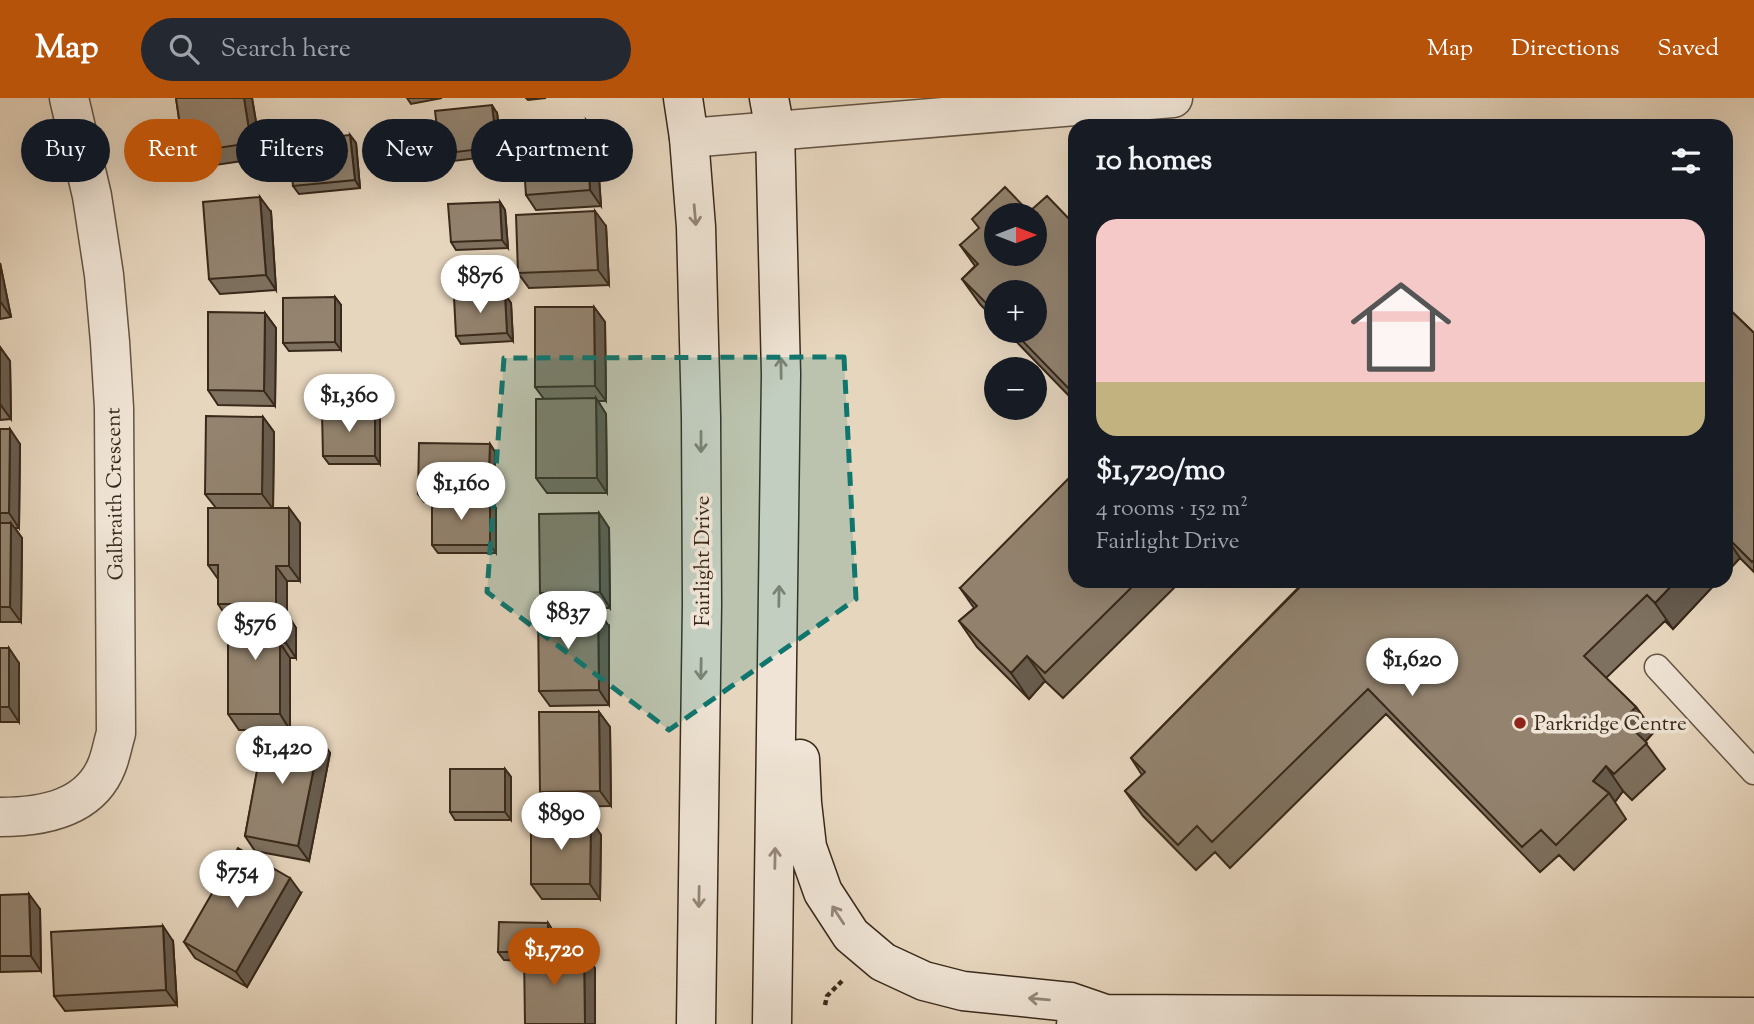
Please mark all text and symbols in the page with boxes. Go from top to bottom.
search box [141,18,631,81]
text: Map [35,25,99,73]
icon: search [165,30,203,68]
text: Search here [221,31,351,68]
text: Map [1427,32,1473,66]
text: Directions [1511,32,1619,66]
text: Saved [1657,32,1719,66]
chip: Buy [21,119,110,182]
chip: Rent [124,119,222,182]
chip: Filters [236,119,348,182]
chip: New [362,119,457,182]
chip: Apartment [471,119,633,182]
text: 10 homes [1096,140,1212,183]
icon: filters [1667,142,1705,180]
one-way arrow [689,203,702,225]
north arrow [984,203,1046,266]
map controls [984,203,1047,420]
pin: $876 [439,256,521,315]
text: $876 [457,261,503,294]
icon: home [1338,264,1464,390]
button: + [984,280,1047,343]
one-way arrow [774,357,788,380]
button: − [984,357,1047,420]
pin: $1,360 [292,374,406,434]
text: $1,360 [320,380,378,413]
street label: Galbraith Crescent [99,407,133,581]
one-way arrow [695,430,708,453]
text: $1,720/mo [1096,450,1225,493]
pin: $1,160 [404,462,518,522]
text: $1,160 [432,468,490,501]
text: 4 rooms · 152 m² [1096,493,1248,526]
street label: Fairlight Drive [689,496,719,626]
text: Fairlight Drive [1096,526,1239,559]
one-way arrow [772,584,786,607]
pin: $837 [527,592,609,651]
text: $837 [546,597,590,630]
pin: $576 [214,602,296,662]
text: $576 [233,608,277,641]
pin: $1,620 [1355,638,1469,698]
text: $1,620 [1382,644,1442,677]
one-way arrow [694,658,708,681]
place label: Parkridge Centre [1534,710,1687,740]
marker: Parkridge Centre [1512,715,1528,731]
pin: $1,420 [225,726,339,786]
text: $1,420 [252,732,312,765]
pin: $890 [520,792,602,852]
text: $890 [537,798,585,831]
one-way arrow [768,847,781,870]
pin: $754 [196,850,278,910]
text: $754 [215,856,259,889]
one-way arrow [692,885,705,908]
one-way arrow [831,906,845,925]
pin: $1,720 [497,928,611,988]
text: $1,720 [524,934,584,967]
one-way arrow [1028,992,1051,1005]

